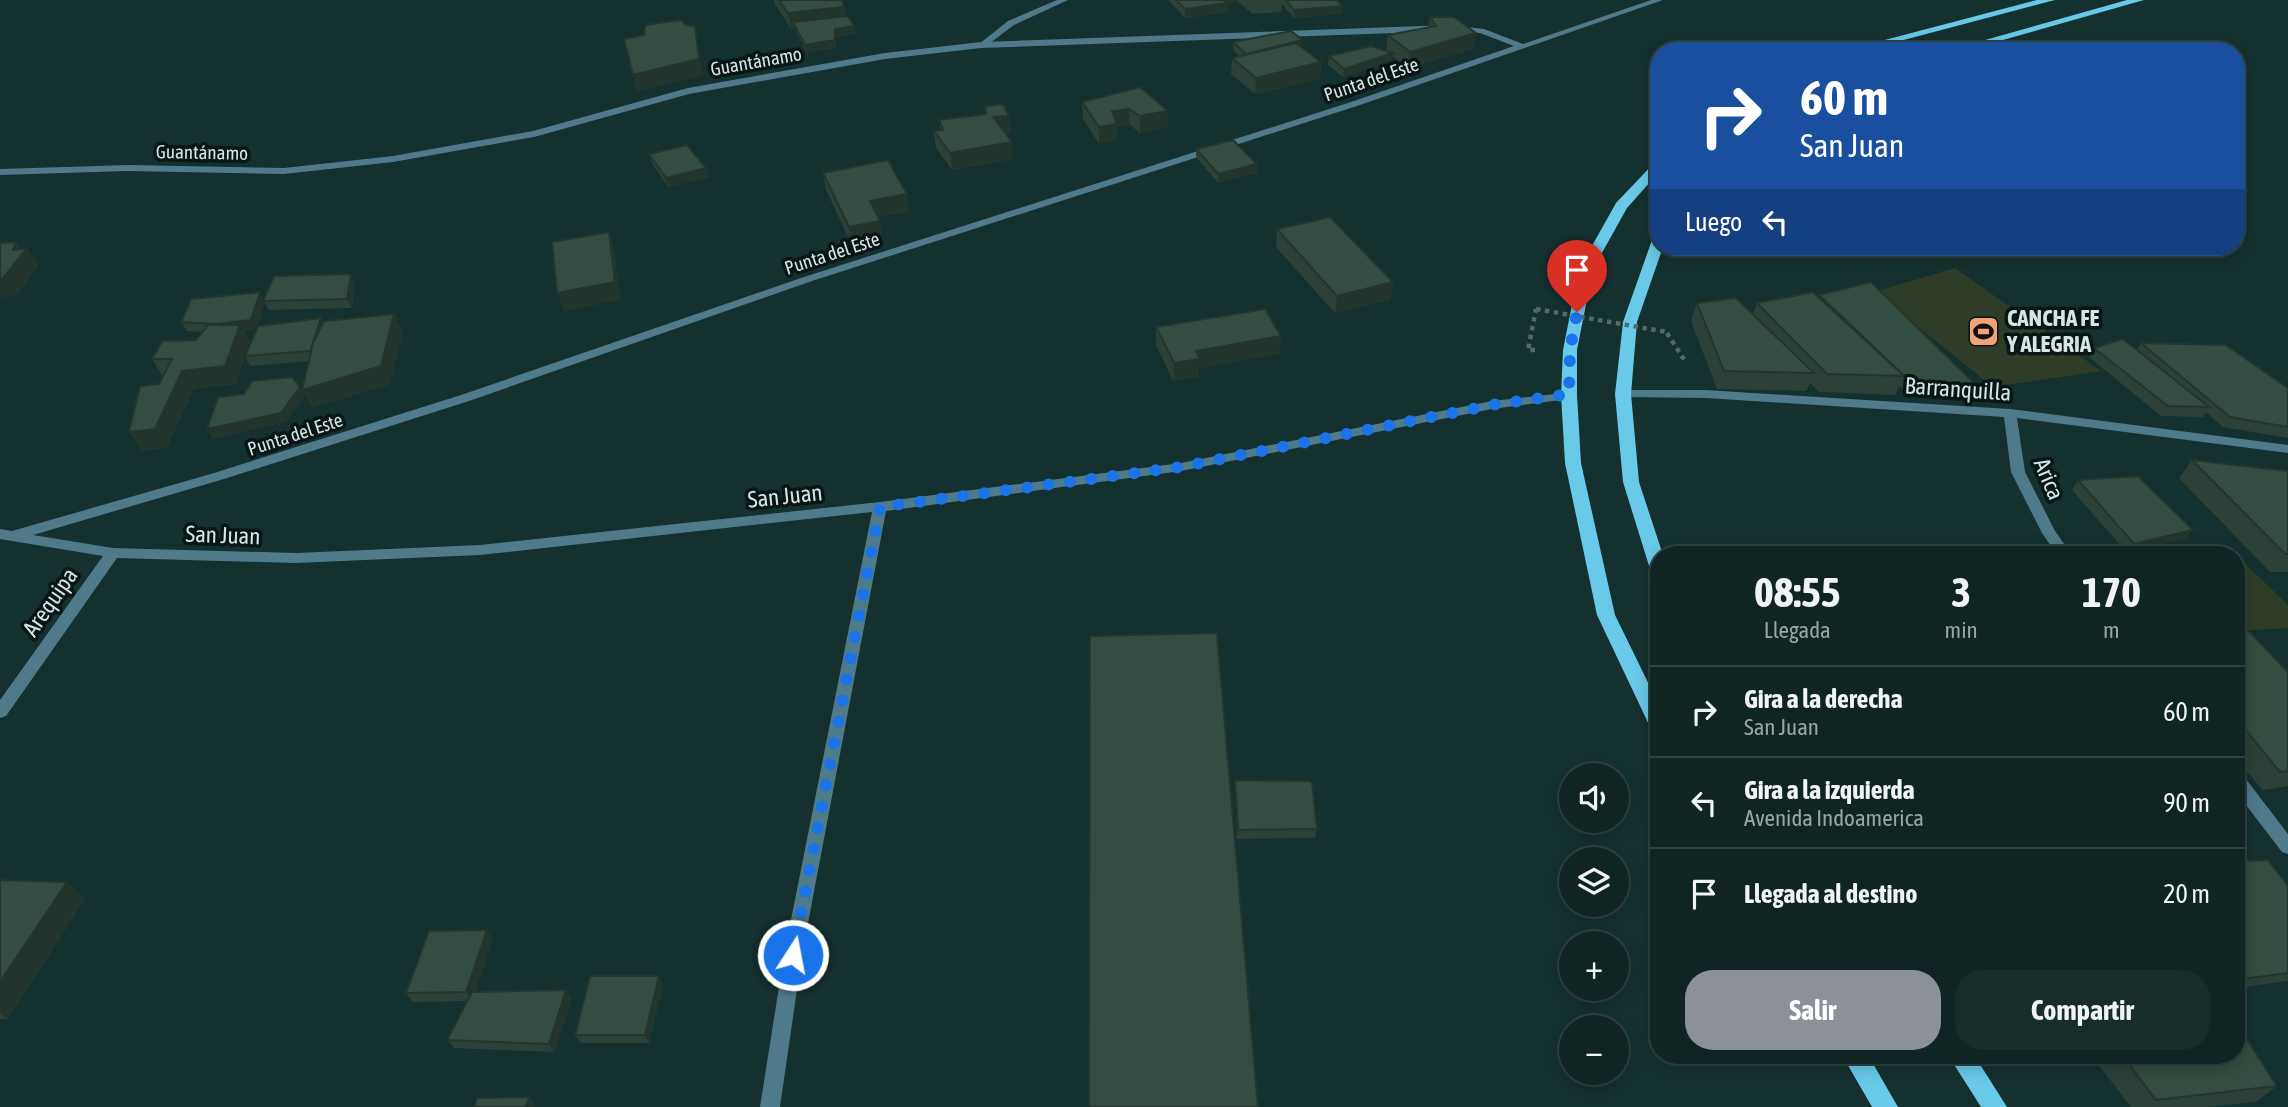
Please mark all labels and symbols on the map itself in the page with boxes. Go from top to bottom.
street label: Guantánamo [709,42,803,80]
street label: Punta del Este [1321,53,1421,105]
street label: Guantánamo [156,140,248,164]
street label: Punta del Este [782,227,882,279]
pin [1547,240,1607,312]
place label: CANCHA FE Y ALEGRIA [2006,305,2100,357]
sports icon: CANCHA FE Y ALEGRIA [1967,314,2001,348]
street label: Barranquilla [1904,372,2012,406]
street label: Punta del Este [245,408,345,460]
street label: Arica [2029,454,2069,504]
street label: San Juan [746,479,824,513]
street label: San Juan [185,521,261,549]
street label: Arequipa [17,563,83,641]
position arrow [756,918,830,992]

